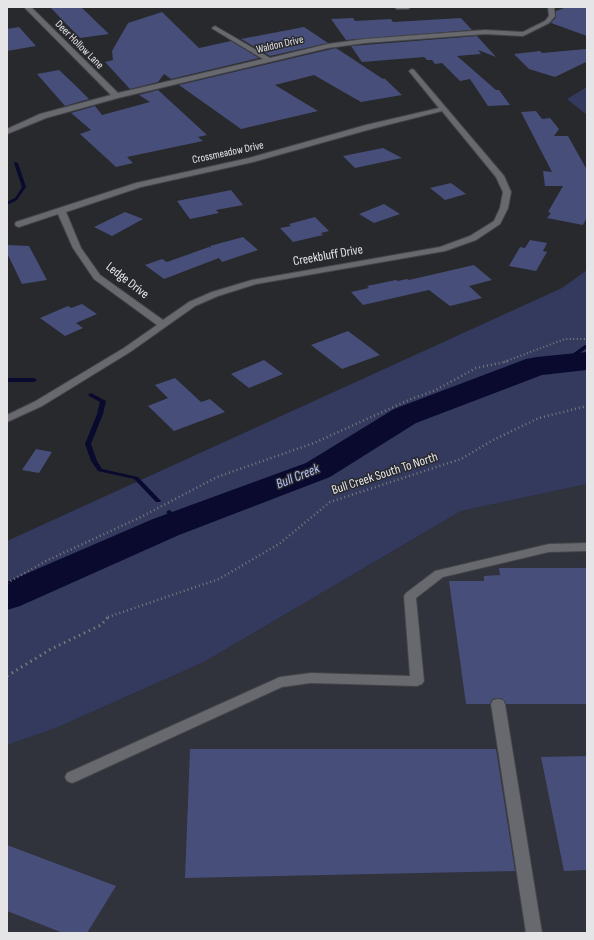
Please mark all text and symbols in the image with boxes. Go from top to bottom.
street label: Deer Hollow Lane [52,18,106,72]
street label: Waldon Drive [255,33,305,57]
street label: Crossmeadow Drive [191,139,265,167]
street label: Creekbluff Drive [292,242,364,270]
street label: Ledge Drive [102,259,152,303]
street label: Bull Creek South To North [330,449,440,499]
water label: Bull Creek [274,461,322,493]

